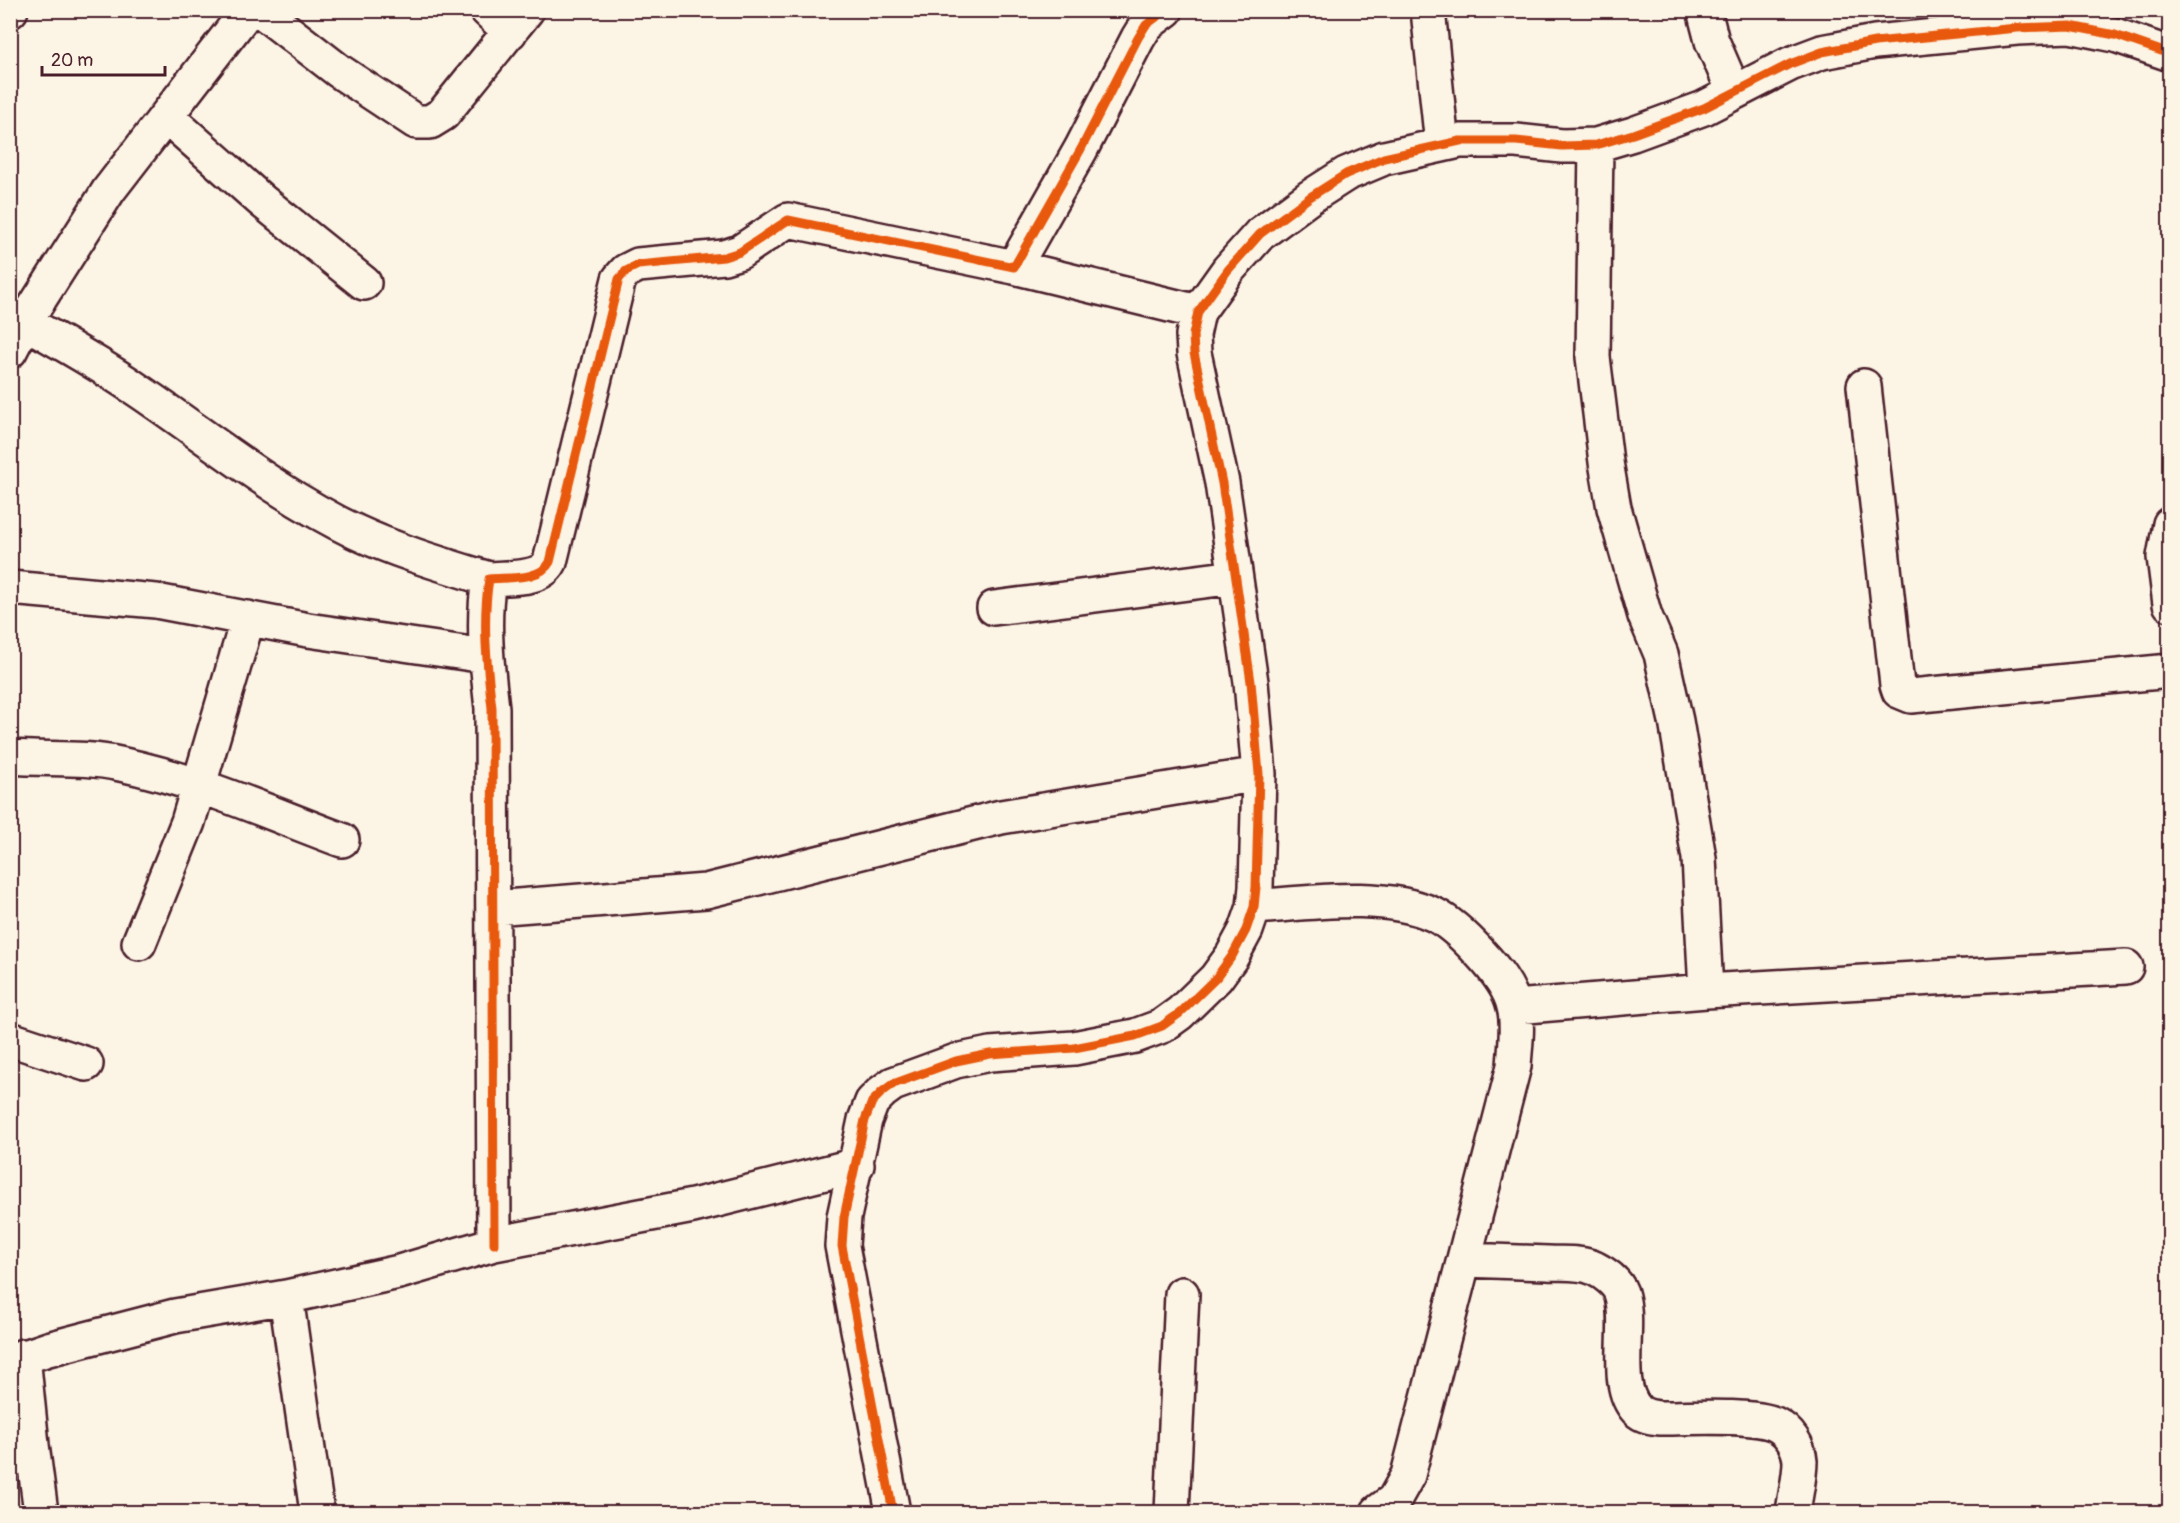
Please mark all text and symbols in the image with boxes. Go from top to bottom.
scale bar [42,39,165,77]
text: 20 m [51,49,93,72]

